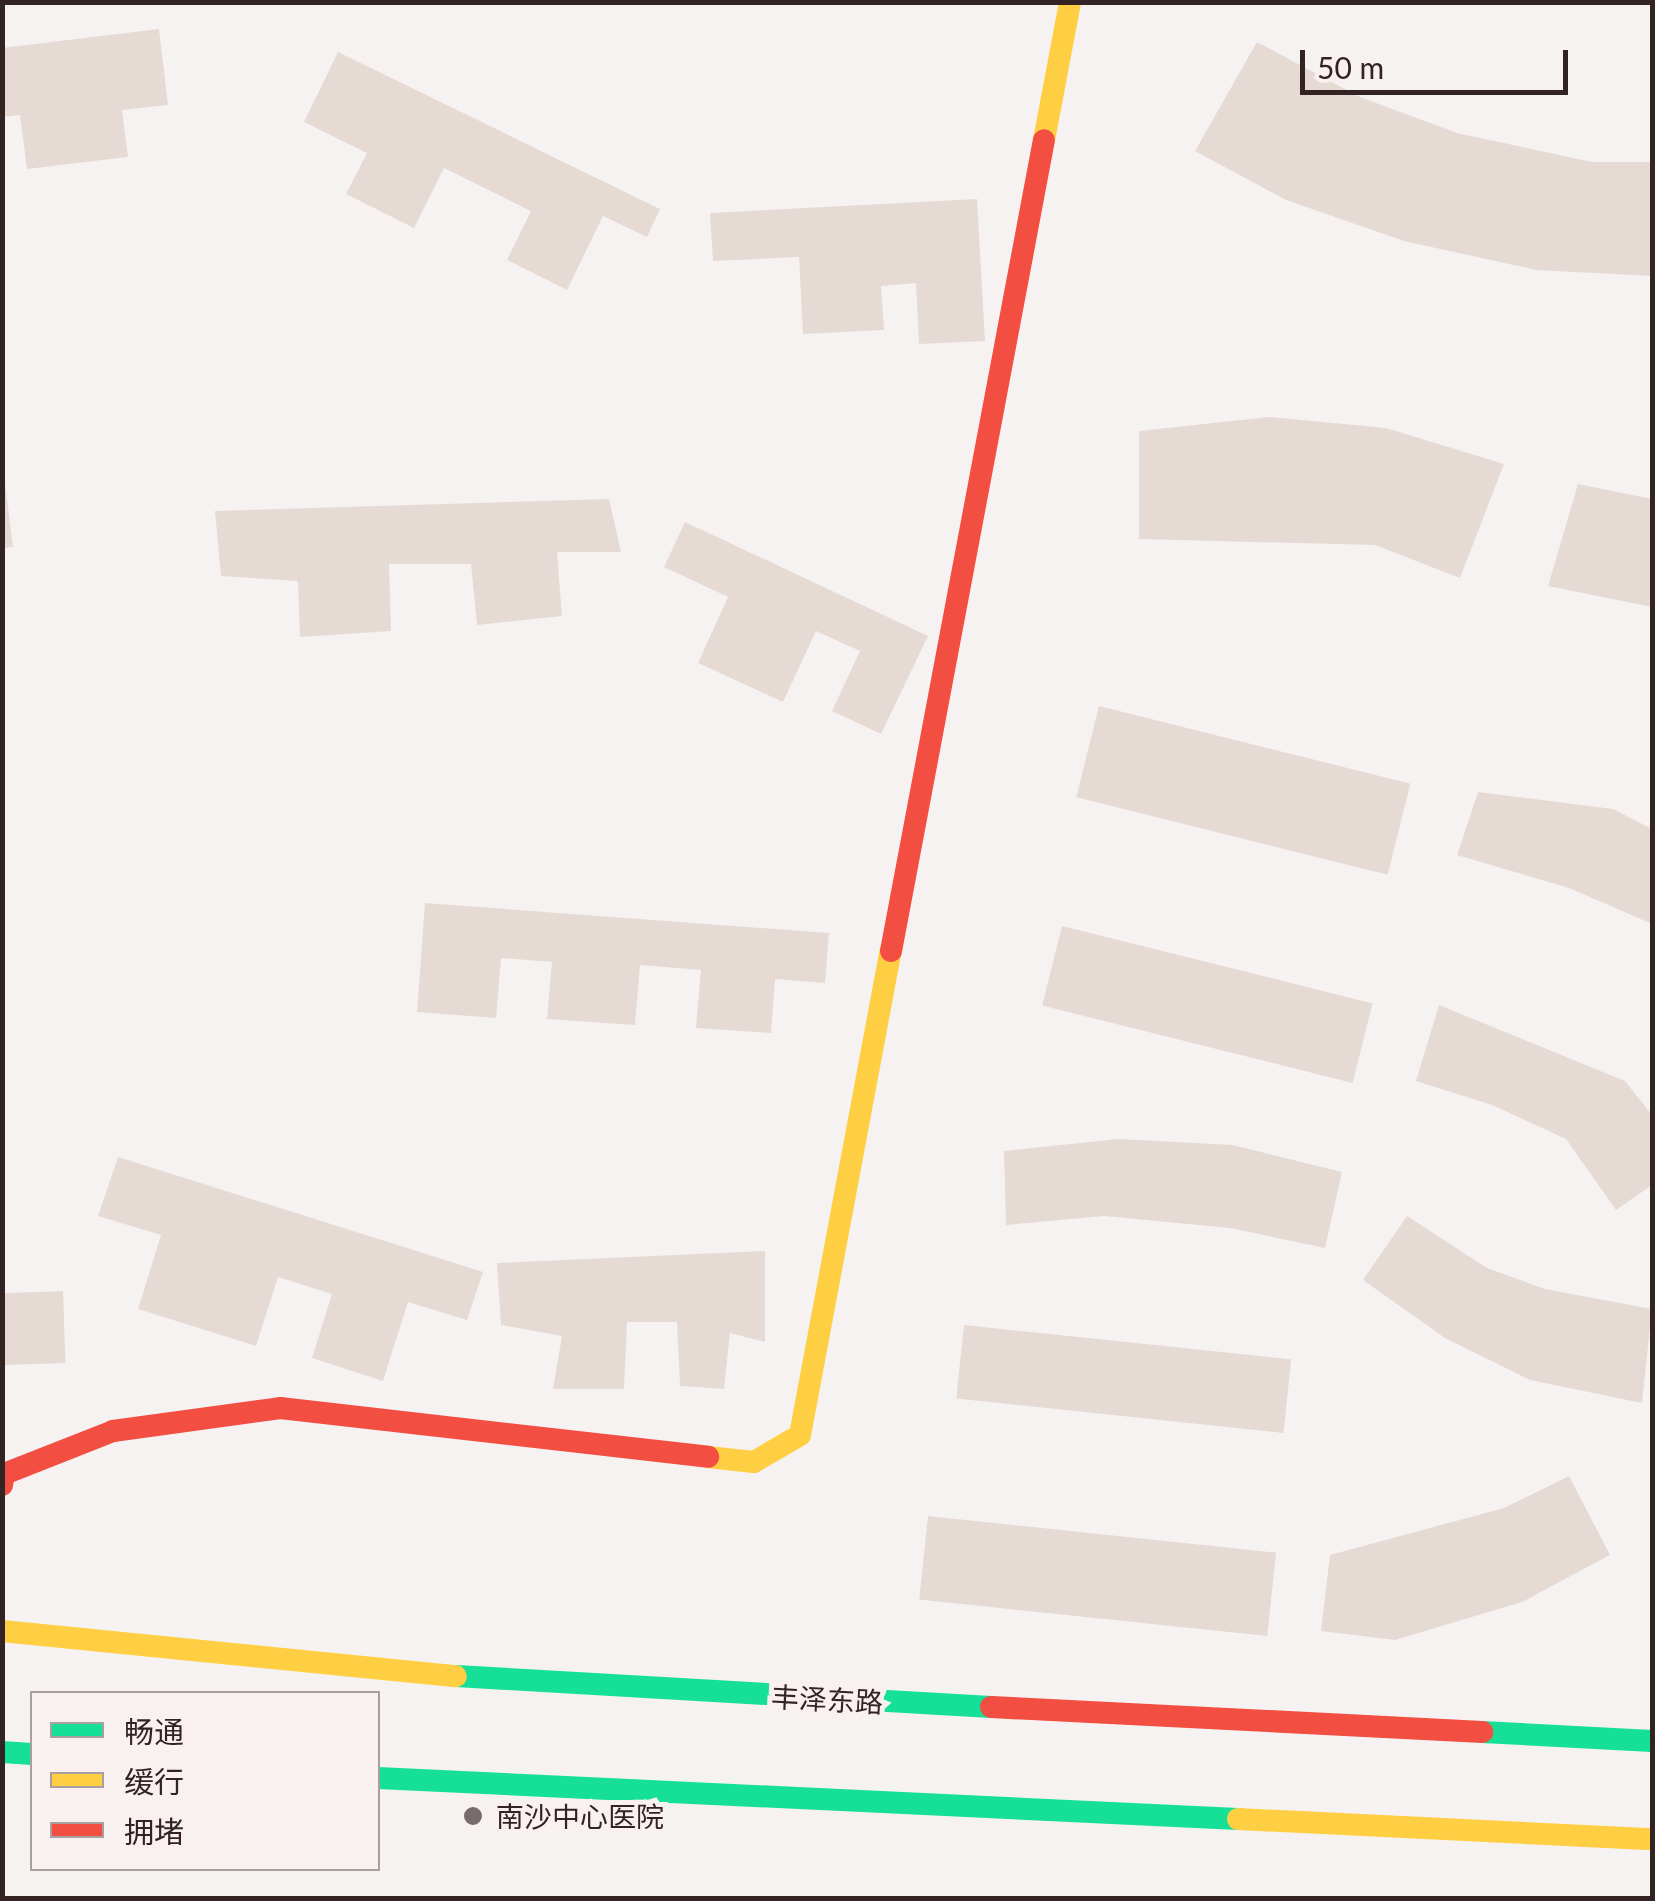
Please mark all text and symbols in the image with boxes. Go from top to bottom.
scale bar [1305,30,1572,92]
text: 50 m [1317,49,1384,85]
street label: 丰泽东路 [770,1679,884,1719]
legend [30,1691,380,1871]
text: 畅通 [124,1713,184,1749]
text: 缓行 [124,1763,184,1799]
place label: 南沙中心医院 [496,1799,664,1833]
marker: 南沙中心医院 [460,1803,486,1829]
text: 拥堵 [124,1813,184,1849]

